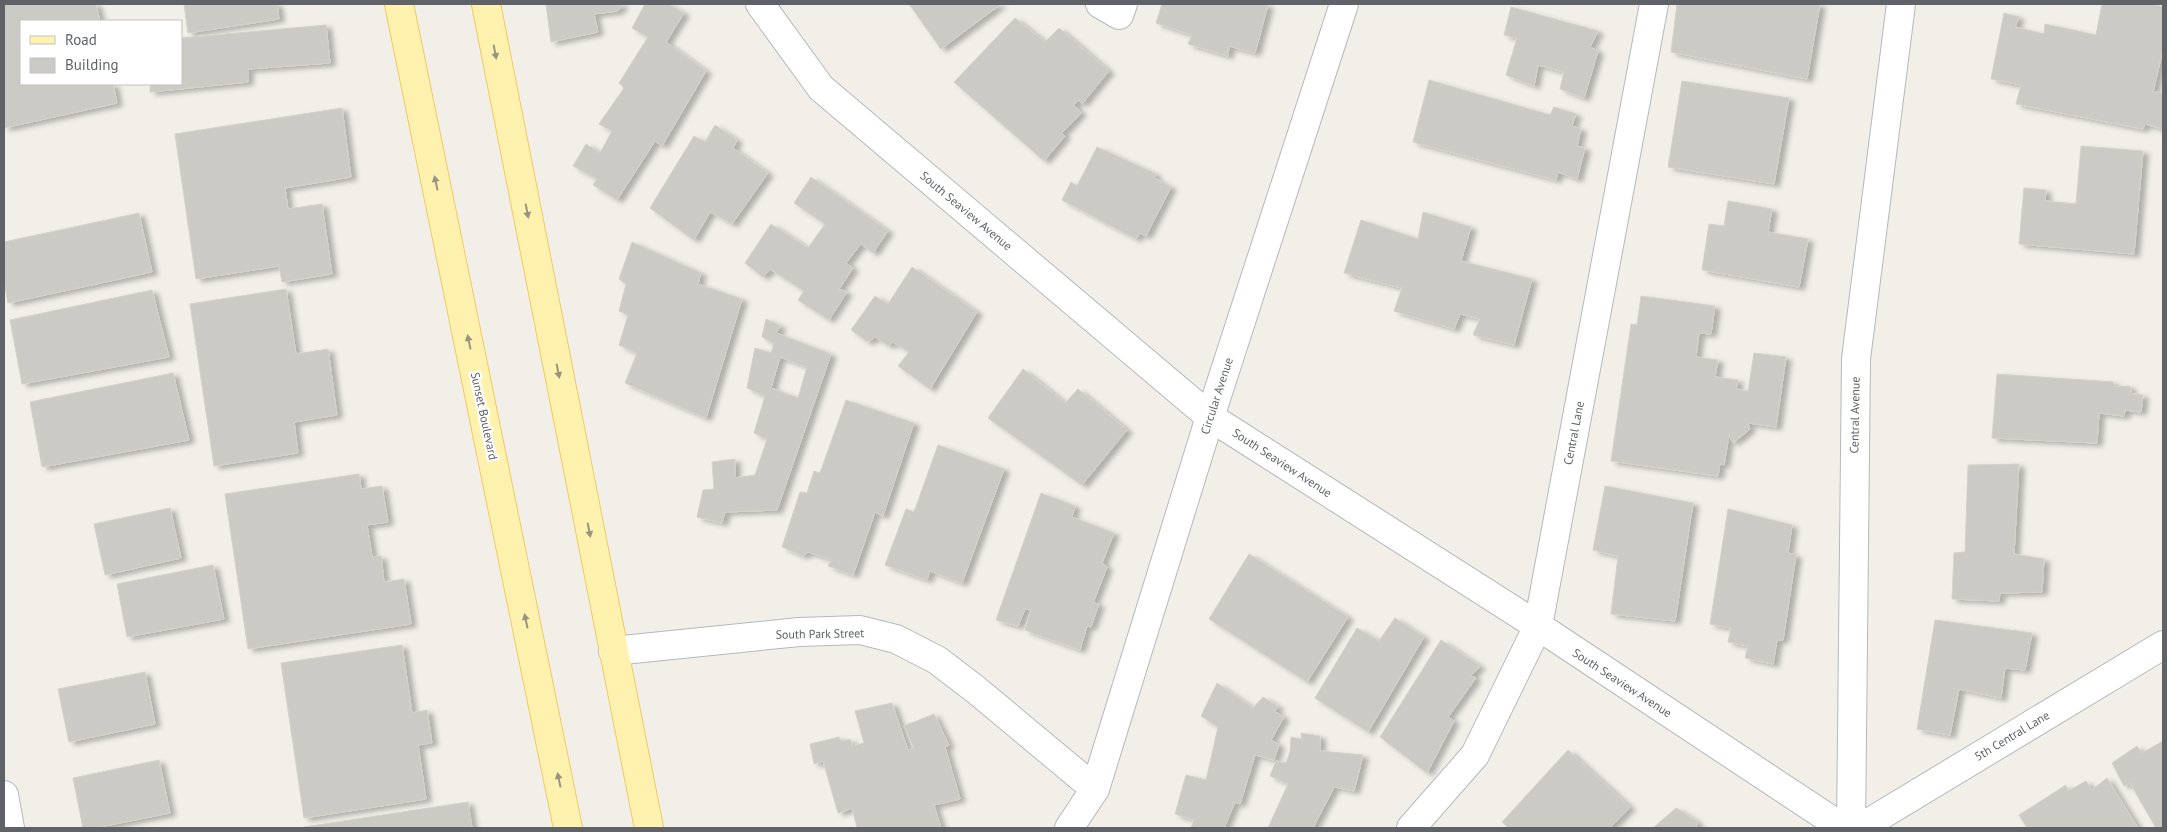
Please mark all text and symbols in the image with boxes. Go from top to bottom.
legend [20,20,182,85]
text: Road [65,30,97,49]
one-way arrow [492,44,500,60]
text: Building [65,55,119,74]
street label: South Seaview Avenue [917,168,1015,253]
one-way arrow [432,175,440,191]
one-way arrow [523,203,531,219]
one-way arrow [464,334,472,350]
street label: Circular Avenue [1197,356,1236,436]
one-way arrow [554,363,562,379]
street label: Sunset Boulevard [468,371,501,461]
street label: Central Avenue [1846,376,1863,454]
street label: Central Lane [1560,400,1587,466]
street label: South Seaview Avenue [1230,425,1335,500]
one-way arrow [585,522,593,538]
one-way arrow [522,614,530,629]
street label: South Park Street [776,625,864,642]
street label: South Seaview Avenue [1570,645,1675,720]
street label: 5th Central Lane [1972,707,2052,764]
one-way arrow [554,772,562,788]

